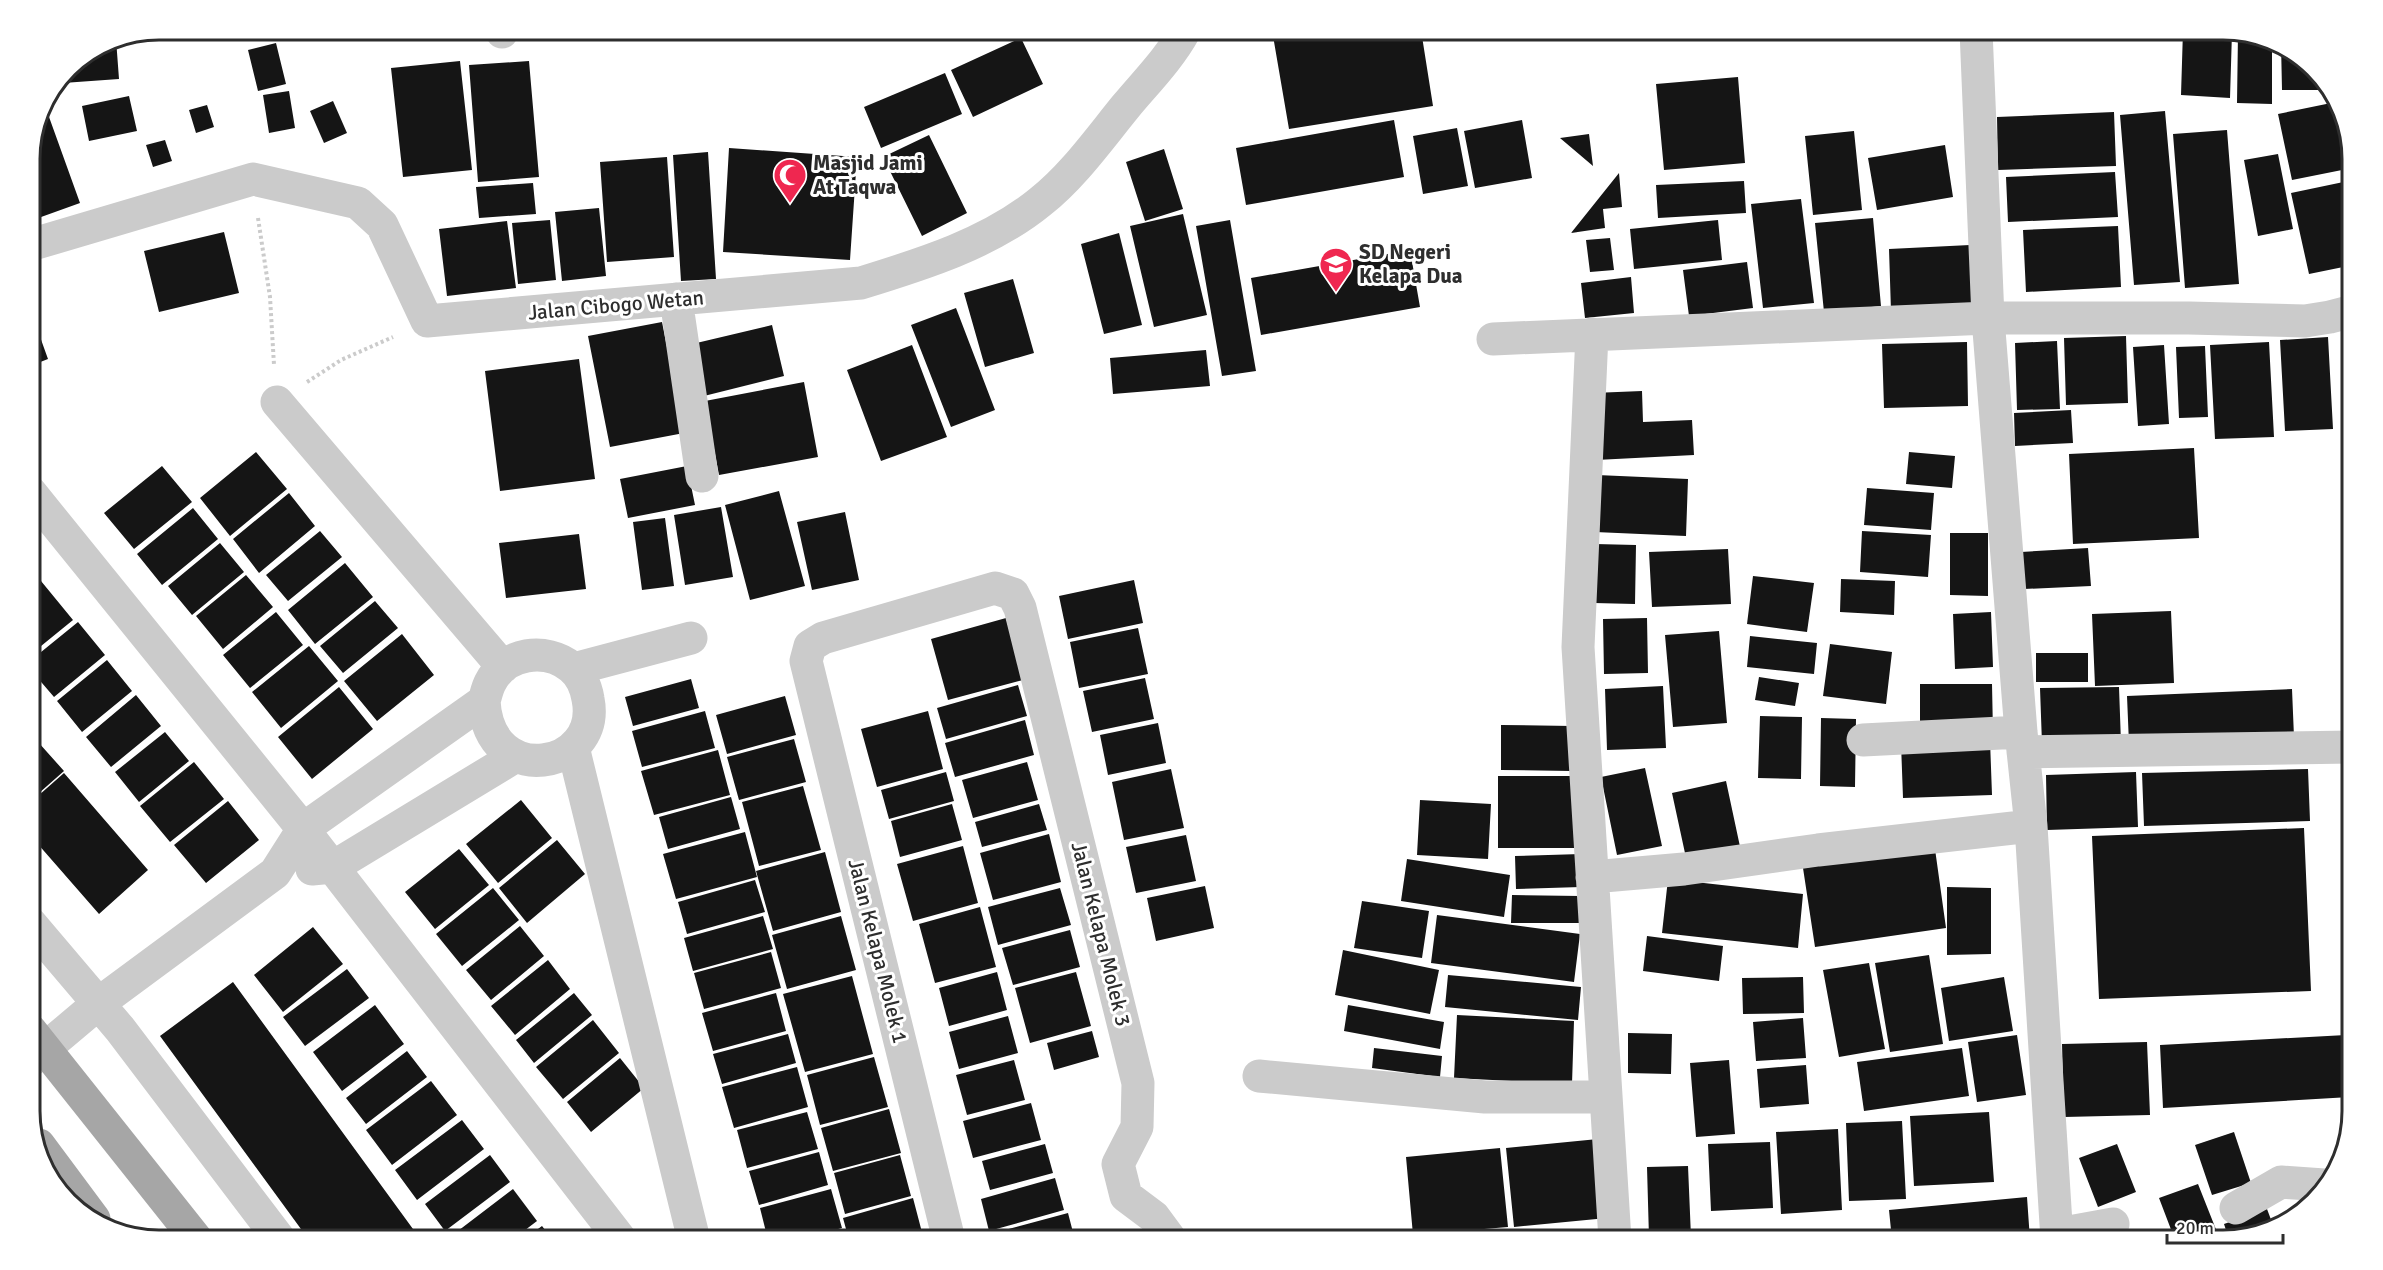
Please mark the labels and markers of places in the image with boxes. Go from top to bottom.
place label: Masjid Jami At Taqwa [813,150,923,200]
mosque icon: Masjid Jami At Taqwa [772,157,808,204]
place label: SD Negeri Kelapa Dua [1359,239,1463,289]
school or university icon: SD Negeri Kelapa Dua [1318,246,1354,293]

